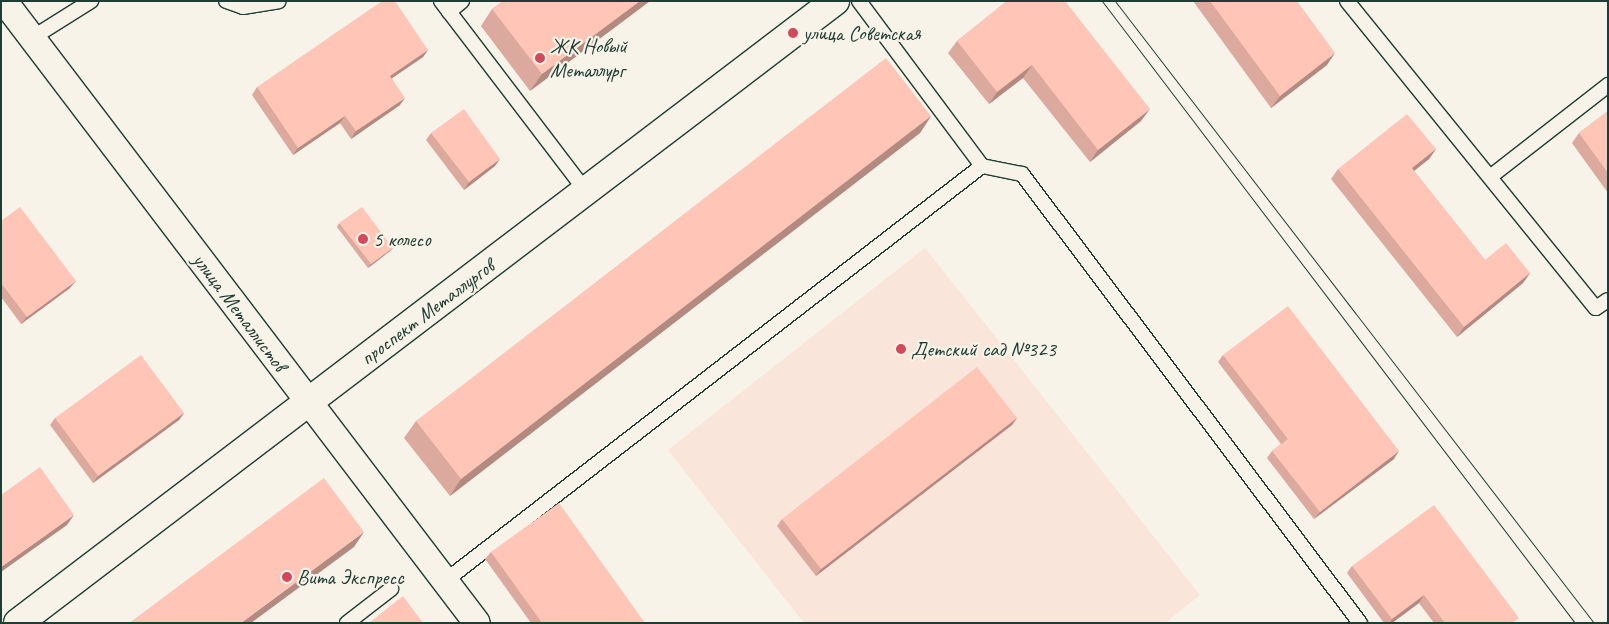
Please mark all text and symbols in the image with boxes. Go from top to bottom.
place label: улица Советская [803,20,923,46]
marker: улица Советская [787,27,799,39]
place label: ЖК Новый Металлург [550,33,627,83]
marker: ЖК Новый Металлург [534,52,546,64]
place label: 5 колесо [373,226,431,252]
marker: 5 колесо [357,233,369,245]
street label: улица Металлистов [187,248,293,376]
street label: проспект Металлургов [356,254,498,370]
place label: Детский сад №323 [911,336,1056,362]
marker: Детский сад №323 [895,343,907,355]
place label: Вита Экспресс [297,564,403,590]
marker: Вита Экспресс [281,571,293,583]

